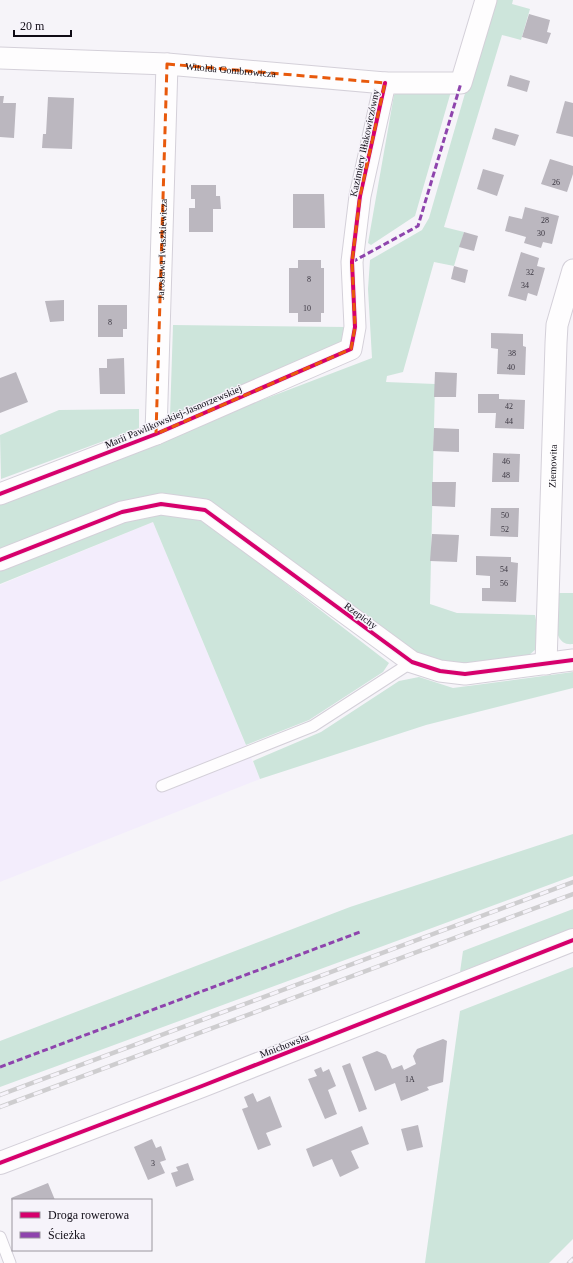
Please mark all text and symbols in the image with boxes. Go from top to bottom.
scale bar [14,12,71,38]
text: 20 m [20,19,45,33]
street label: Witolda Gombrowicza [185,61,277,80]
street label: Kazimiery Iłłakowiczówny [348,89,381,198]
house number: 26 [552,178,560,187]
street label: Jarosława Iwaszkiewicza [155,198,169,300]
house number: 28 [541,216,549,225]
house number: 30 [537,229,545,238]
house number: 32 [526,268,534,277]
house number: 8 [307,275,311,284]
house number: 34 [521,281,529,290]
house number: 10 [303,304,311,313]
house number: 8 [108,318,112,327]
house number: 38 [508,349,516,358]
house number: 40 [507,363,515,372]
street label: Marii Pawlikowskiej-Jasnorzewskiej [103,383,243,450]
house number: 42 [505,402,513,411]
house number: 44 [505,417,513,426]
street label: Ziemowita [546,444,559,488]
house number: 46 [502,457,510,466]
house number: 48 [502,471,510,480]
house number: 50 [501,511,509,520]
house number: 52 [501,525,509,534]
house number: 54 [500,565,508,574]
house number: 56 [500,579,508,588]
street label: Rzepichy [342,600,379,631]
street label: Mnichowska [258,1031,311,1060]
house number: 1A [405,1075,415,1084]
house number: 3 [151,1159,155,1168]
legend [12,1199,152,1251]
text: Droga rowerowa [48,1208,130,1222]
text: Ścieżka [48,1228,86,1242]

